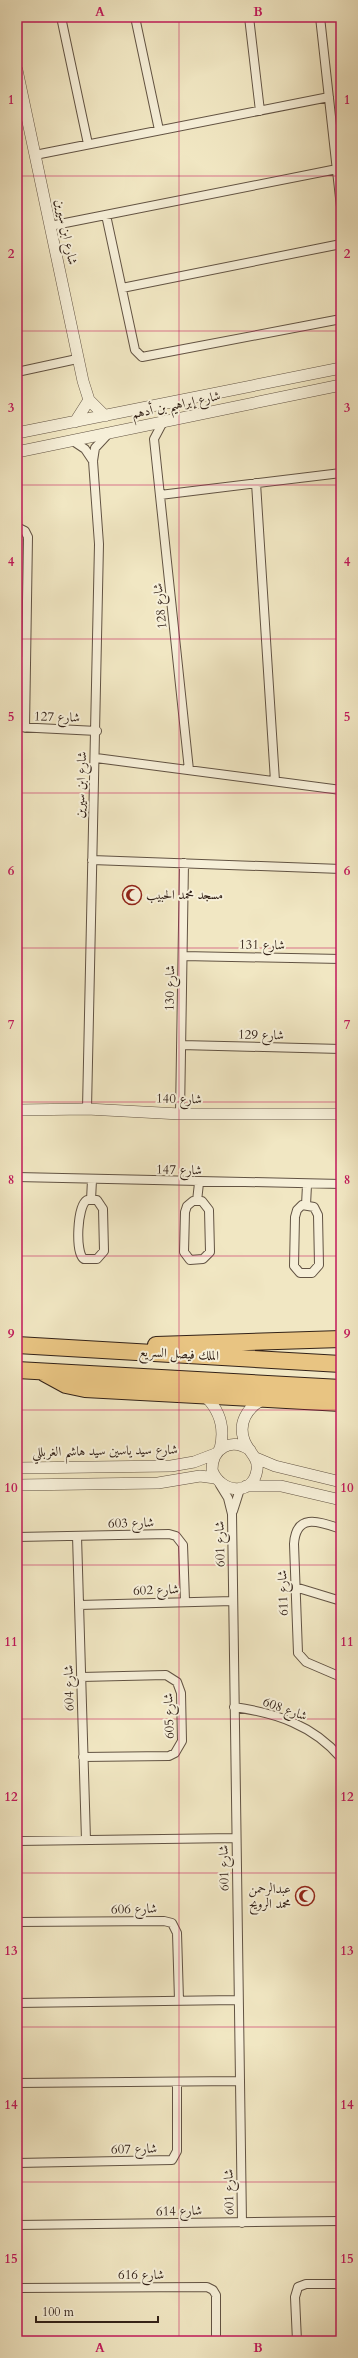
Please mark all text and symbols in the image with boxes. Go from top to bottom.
text: A [95,3,105,21]
text: B [253,3,263,21]
text: 1 [8,91,14,109]
text: 1 [344,91,350,109]
street label: شارع ابن سيرين [48,197,82,267]
text: 2 [8,245,15,263]
text: 2 [344,245,351,263]
street label: شارع إبراهيم بن أدهم [130,387,223,427]
text: 3 [8,399,15,417]
text: 3 [344,399,351,417]
text: 4 [8,553,15,571]
text: 4 [344,553,351,571]
street label: شارع 128 [149,582,173,630]
street label: شارع 127 [34,707,80,729]
text: 5 [8,708,14,726]
text: 5 [344,708,350,726]
street label: شارع ابن سيرين [71,751,93,819]
text: 6 [8,862,15,880]
text: 6 [344,862,351,880]
mosque icon: مسجد محمد الحبيب [121,884,143,906]
place label: مسجد محمد الحبيب [146,886,223,904]
street label: شارع 131 [239,936,285,956]
street label: شارع 130 [161,965,181,1011]
text: 7 [8,1016,15,1034]
text: 7 [344,1016,351,1034]
street label: شارع 129 [238,1026,284,1046]
street label: شارع 140 [156,1090,202,1110]
street label: شارع 147 [156,1161,202,1181]
text: 8 [8,1171,14,1189]
text: 8 [344,1171,350,1189]
text: 9 [8,1325,15,1343]
text: 9 [344,1325,351,1343]
street label: الملك فيصل السريع [138,1343,220,1368]
street label: شارع سيد ياسين سيد هاشم الغربللي [32,1441,178,1465]
text: 10 [4,1479,18,1497]
text: 10 [340,1479,354,1497]
street label: شارع 603 [108,1514,154,1534]
street label: شارع 601 [211,1521,231,1567]
street label: شارع 611 [273,1570,295,1616]
street label: شارع 602 [133,1580,179,1602]
text: 11 [4,1633,18,1651]
text: 11 [340,1633,354,1651]
street label: شارع 604 [60,1665,80,1711]
street label: شارع 605 [159,1693,181,1739]
street label: شارع 608 [260,1693,310,1727]
text: 12 [4,1788,18,1806]
text: 12 [340,1788,354,1806]
street label: شارع 601 [215,1845,235,1891]
place label: عبدالرحمن محمد الرويح [249,1880,291,1915]
mosque icon: عبدالرحمن محمد الرويح [294,1885,316,1907]
street label: شارع 606 [111,1900,157,1920]
text: 13 [4,1942,18,1960]
text: 13 [340,1942,354,1960]
text: 14 [4,2096,18,2114]
text: 14 [340,2096,354,2114]
street label: شارع 607 [111,2140,157,2160]
street label: شارع 601 [220,2169,240,2215]
street label: شارع 614 [156,2202,202,2222]
text: 15 [4,2250,18,2268]
text: 15 [340,2250,354,2268]
street label: شارع 616 [118,2266,164,2286]
scale bar [36,2298,158,2324]
text: 100 m [42,2304,75,2320]
text: A [95,2339,105,2357]
text: B [253,2339,263,2357]

